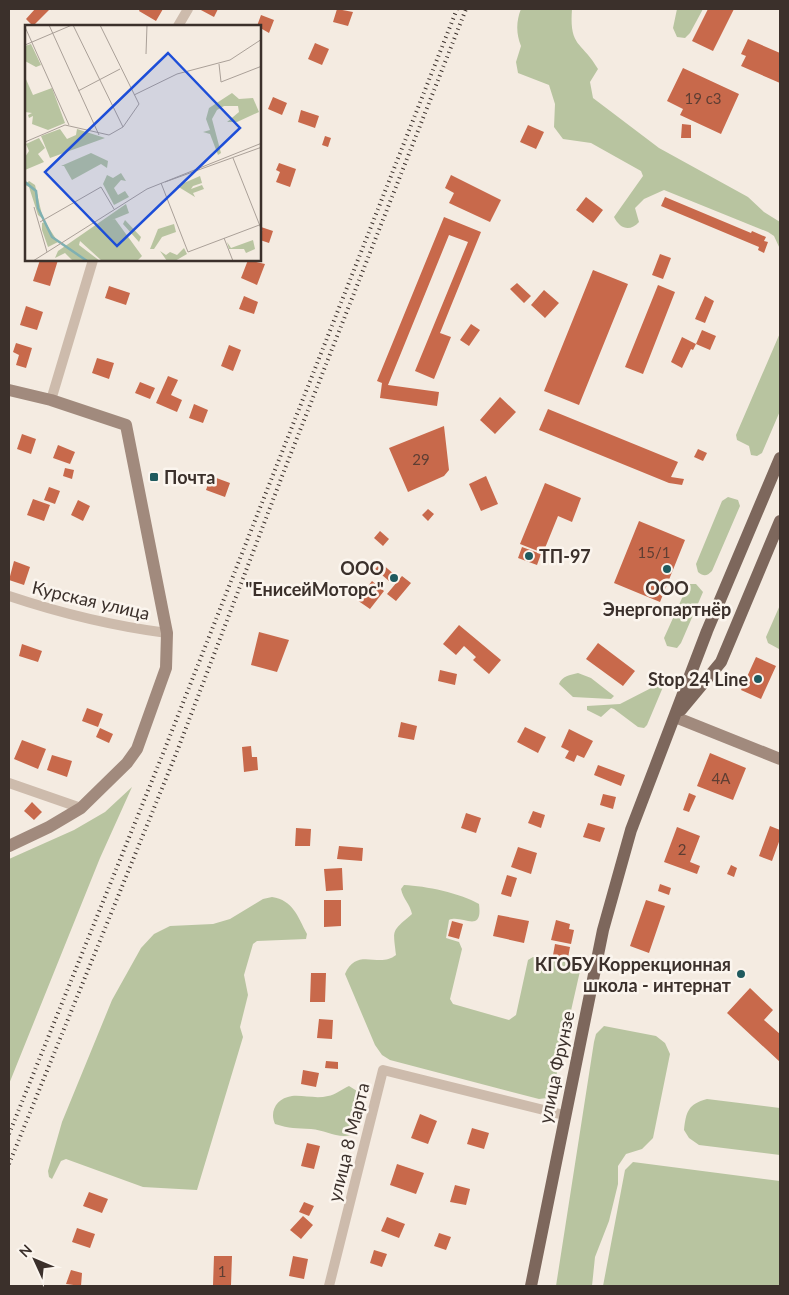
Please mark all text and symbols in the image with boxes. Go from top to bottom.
inset map [25,25,261,261]
house number: 19 с3 [684,89,722,107]
house number: 29 [412,450,430,468]
place label: Почта [164,466,215,488]
marker: Почта [148,471,160,483]
house number: 15/1 [638,543,670,561]
place label: ТП-97 [539,545,591,567]
marker: ТП-97 [523,550,535,562]
place label: ООО "ЕнисейМоторс" [245,557,384,600]
marker: ООО Энергопартнёр [661,563,673,575]
marker: ООО "ЕнисейМоторс" [388,572,400,584]
street label: Курская улица [30,576,152,624]
place label: ООО Энергопартнёр [603,577,731,620]
place label: Stop 24 Line [648,668,748,690]
marker: Stop 24 Line [752,673,764,685]
house number: 4А [712,769,731,787]
house number: 2 [678,840,686,858]
place label: КГОБУ Коррекционная школа - интернат [535,953,732,996]
marker: КГОБУ Коррекционная школа - интернат [735,968,747,980]
street label: улица Фрунзе [533,1009,579,1125]
street label: улица 8 Марта [323,1080,373,1204]
north arrow [10,1235,60,1285]
text: N [15,1241,35,1260]
house number: 1 [218,1262,226,1280]

